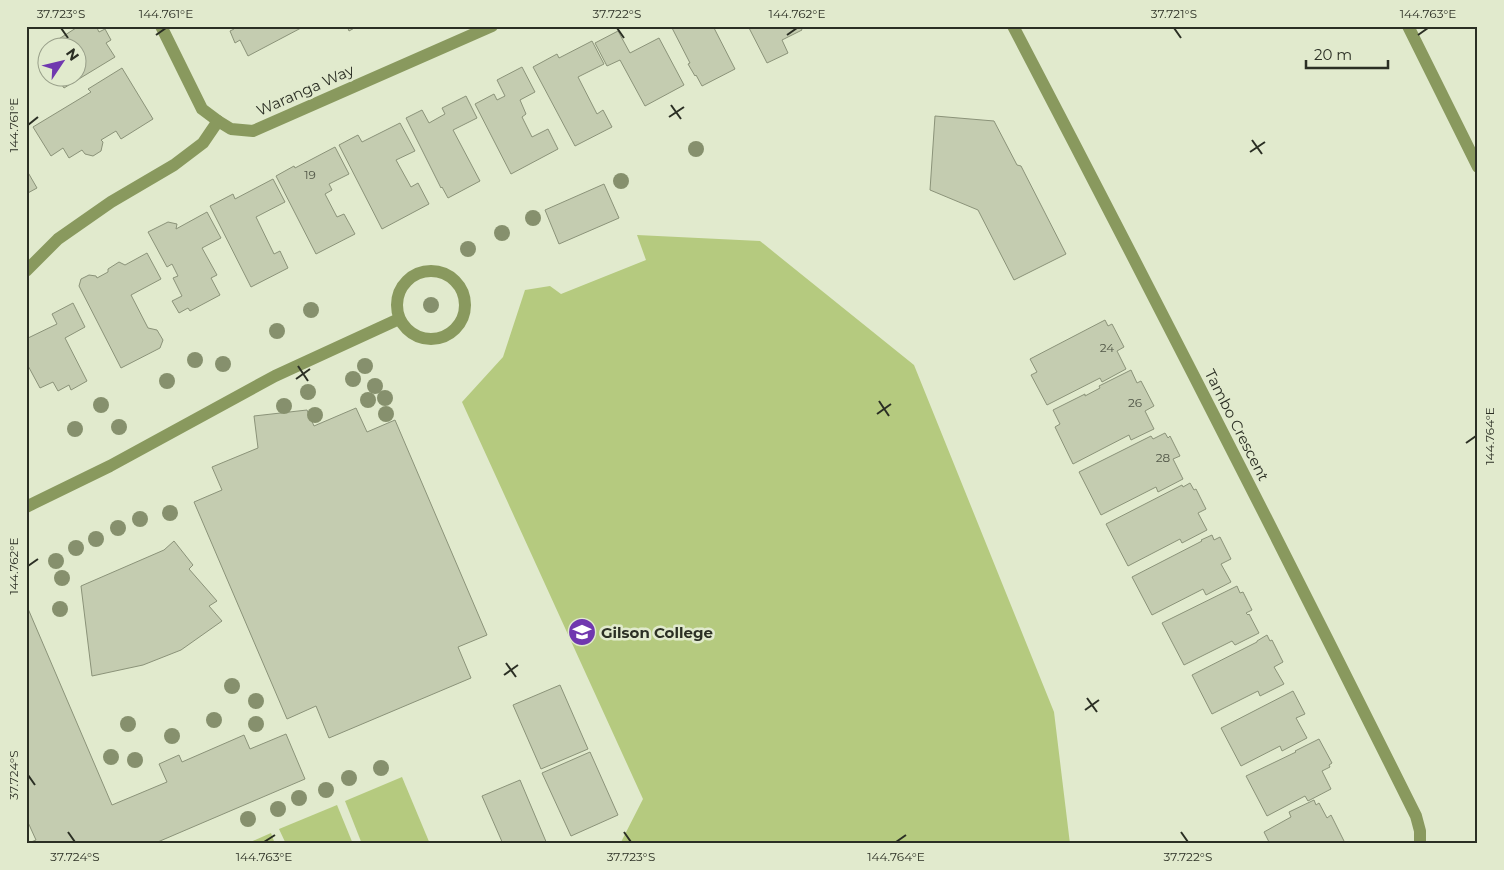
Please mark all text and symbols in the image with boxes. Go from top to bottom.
text: 37.723°S [37,6,85,21]
text: 144.761°E [139,6,193,21]
text: 37.722°S [593,6,641,21]
text: 144.762°E [769,6,825,21]
text: 37.721°S [1151,6,1197,21]
text: 144.763°E [1400,6,1456,21]
north arrow [38,38,88,88]
scale bar [1306,38,1389,70]
text: N [62,45,83,64]
text: 20 m [1314,45,1352,64]
street label: Waranga Way [253,60,357,120]
text: 144.761°E [6,98,21,152]
house number: 19 [304,167,316,182]
house number: 24 [1100,340,1114,355]
street label: Tambo Crescent [1201,366,1273,484]
house number: 26 [1128,395,1142,410]
text: 144.764°E [1482,407,1497,465]
house number: 28 [1156,450,1171,465]
text: 144.762°E [6,538,21,594]
school or university icon: Gilson College [567,617,597,647]
place label: Gilson College [601,623,713,642]
text: 37.724°S [6,750,21,800]
text: 37.724°S [50,849,100,864]
text: 144.763°E [236,849,292,864]
text: 37.723°S [607,849,655,864]
text: 144.764°E [867,849,925,864]
text: 37.722°S [1164,849,1212,864]

